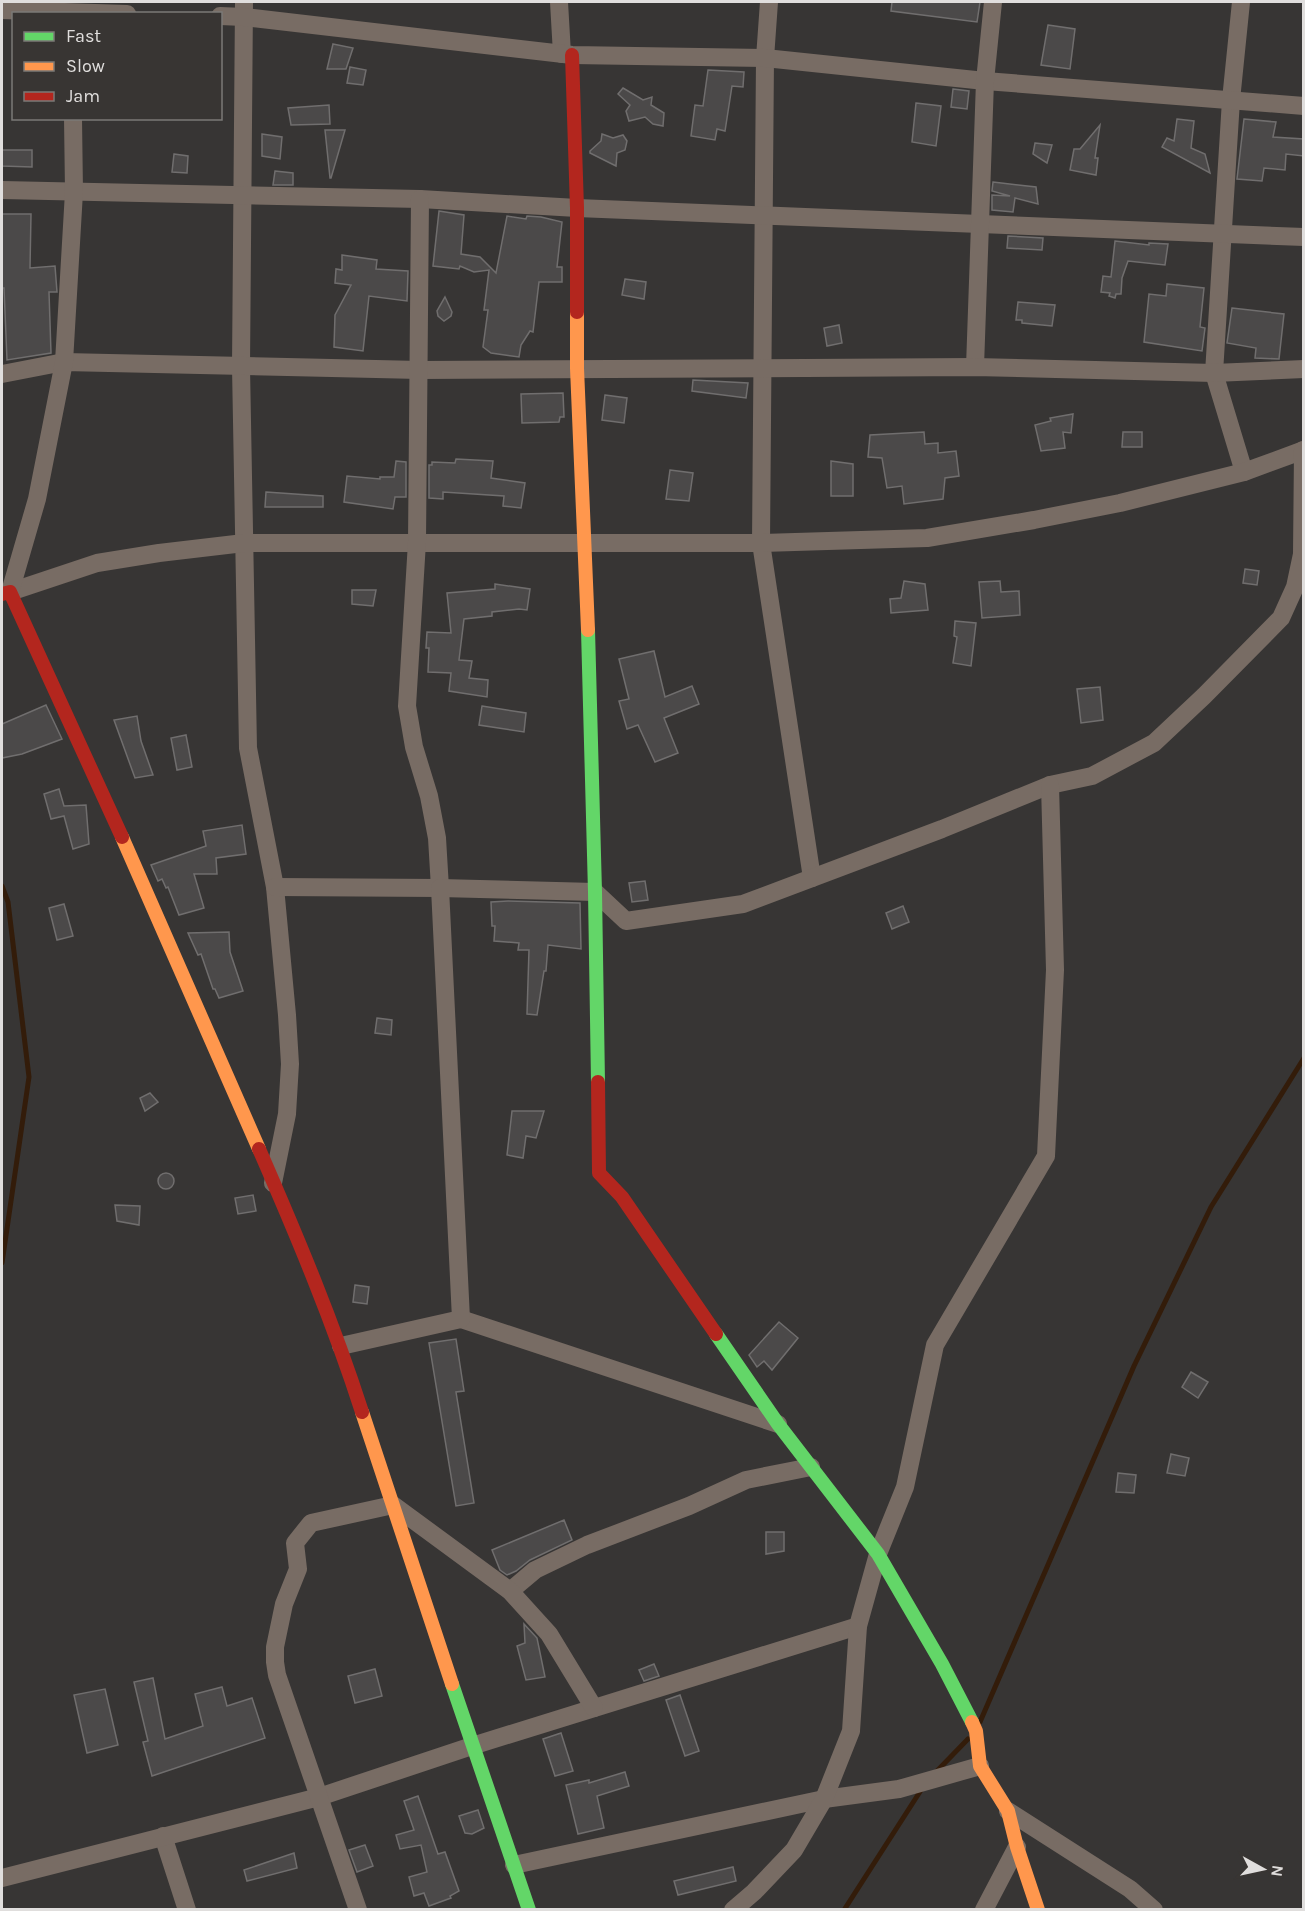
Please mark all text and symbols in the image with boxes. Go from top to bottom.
legend [12,12,222,120]
text: Fast [66,25,101,47]
text: Slow [66,55,105,77]
text: Jam [66,85,100,107]
north arrow [1233,1839,1293,1899]
text: N [1267,1864,1288,1878]

